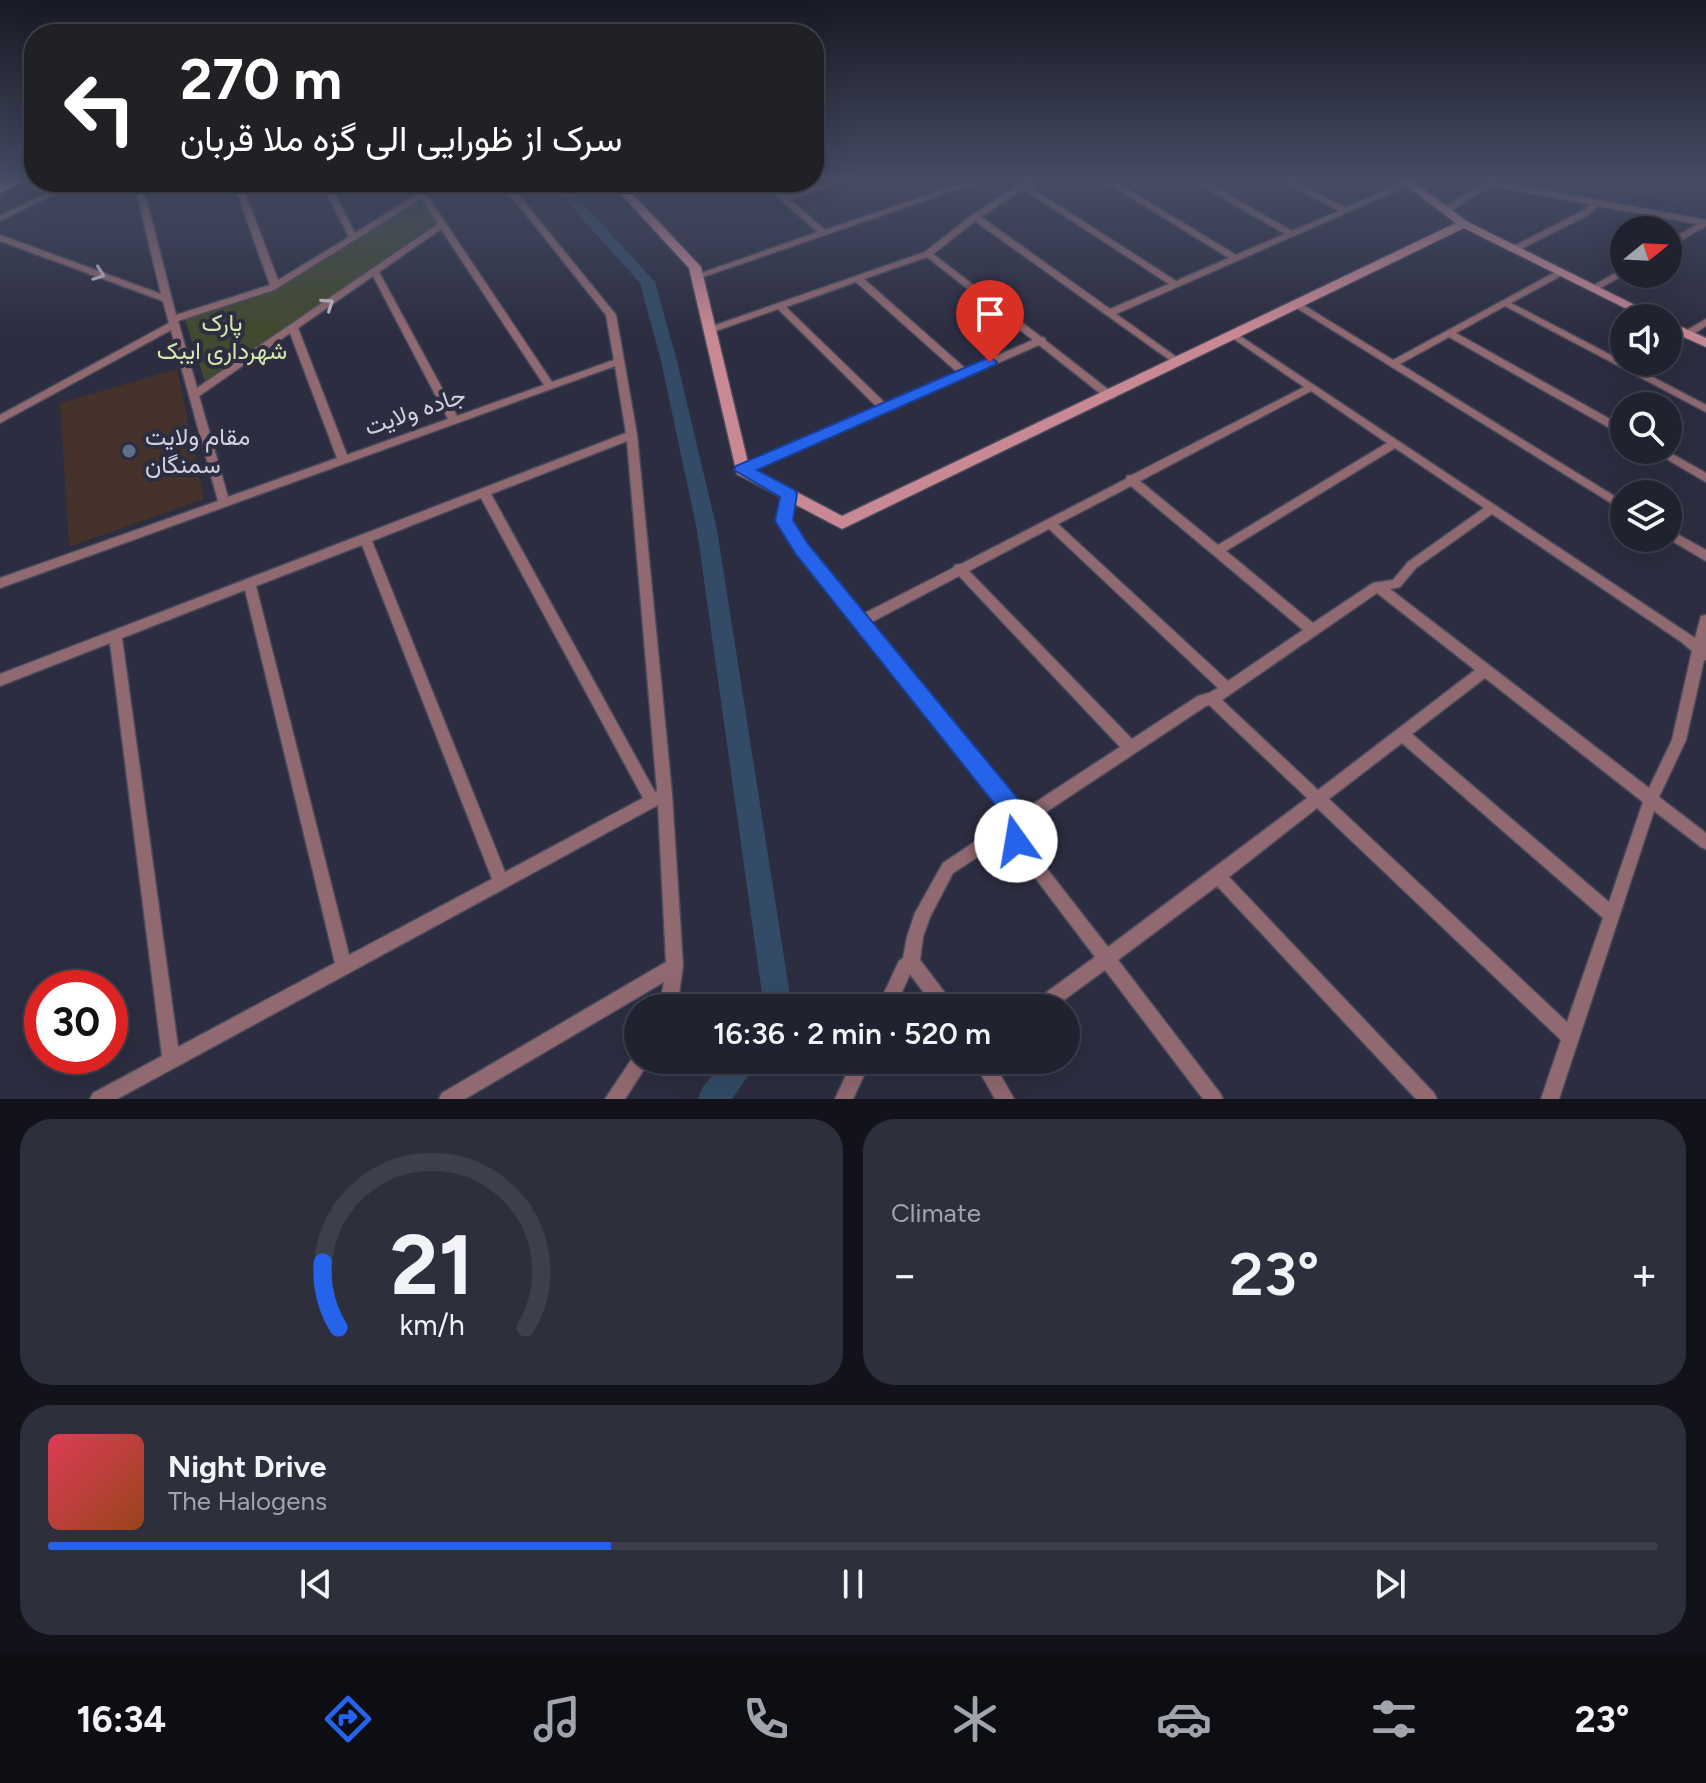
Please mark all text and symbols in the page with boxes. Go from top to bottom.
text: 270 m [180,46,342,113]
icon: left [48,56,152,160]
text: سرک از ظورایی الی گزه ملا قربان [180,117,622,160]
north arrow [1610,216,1682,288]
map controls [1610,216,1682,552]
one-way arrow [92,264,106,281]
pin [956,280,1024,362]
icon: arrive [968,292,1012,336]
one-way arrow [320,299,334,314]
button: sound [1610,304,1682,376]
park label: پارک شهرداری ایبک [157,308,287,366]
street label: جاده ولایت [360,380,470,442]
button: search [1610,392,1682,464]
place label: مقام ولایت سمنگان [145,422,250,479]
marker: مقام ولایت سمنگان [120,442,138,460]
button: layers [1610,480,1682,552]
position arrow [974,799,1058,883]
speed limit sign: 30 [24,970,128,1074]
text: 16:36 · 2 min · 520 m [713,1015,991,1052]
text: Climate [891,1197,981,1229]
text: 21 [390,1215,473,1315]
text: 23° [1230,1238,1319,1310]
text: − [891,1248,918,1301]
text: + [1631,1248,1658,1301]
text: km/h [399,1308,464,1342]
text: Night Drive [168,1448,326,1485]
text: The Halogens [168,1485,327,1517]
icon: previous [294,1562,338,1606]
icon: pause [831,1562,875,1606]
icon: next [1368,1562,1412,1606]
icon: directions [320,1691,376,1747]
icon: music [529,1691,585,1747]
icon: phone [738,1691,794,1747]
icon: climate [947,1691,1003,1747]
icon: car [1156,1691,1212,1747]
icon: filters [1366,1691,1422,1747]
text: 16:34 [77,1698,166,1741]
text: 23° [1575,1698,1629,1741]

